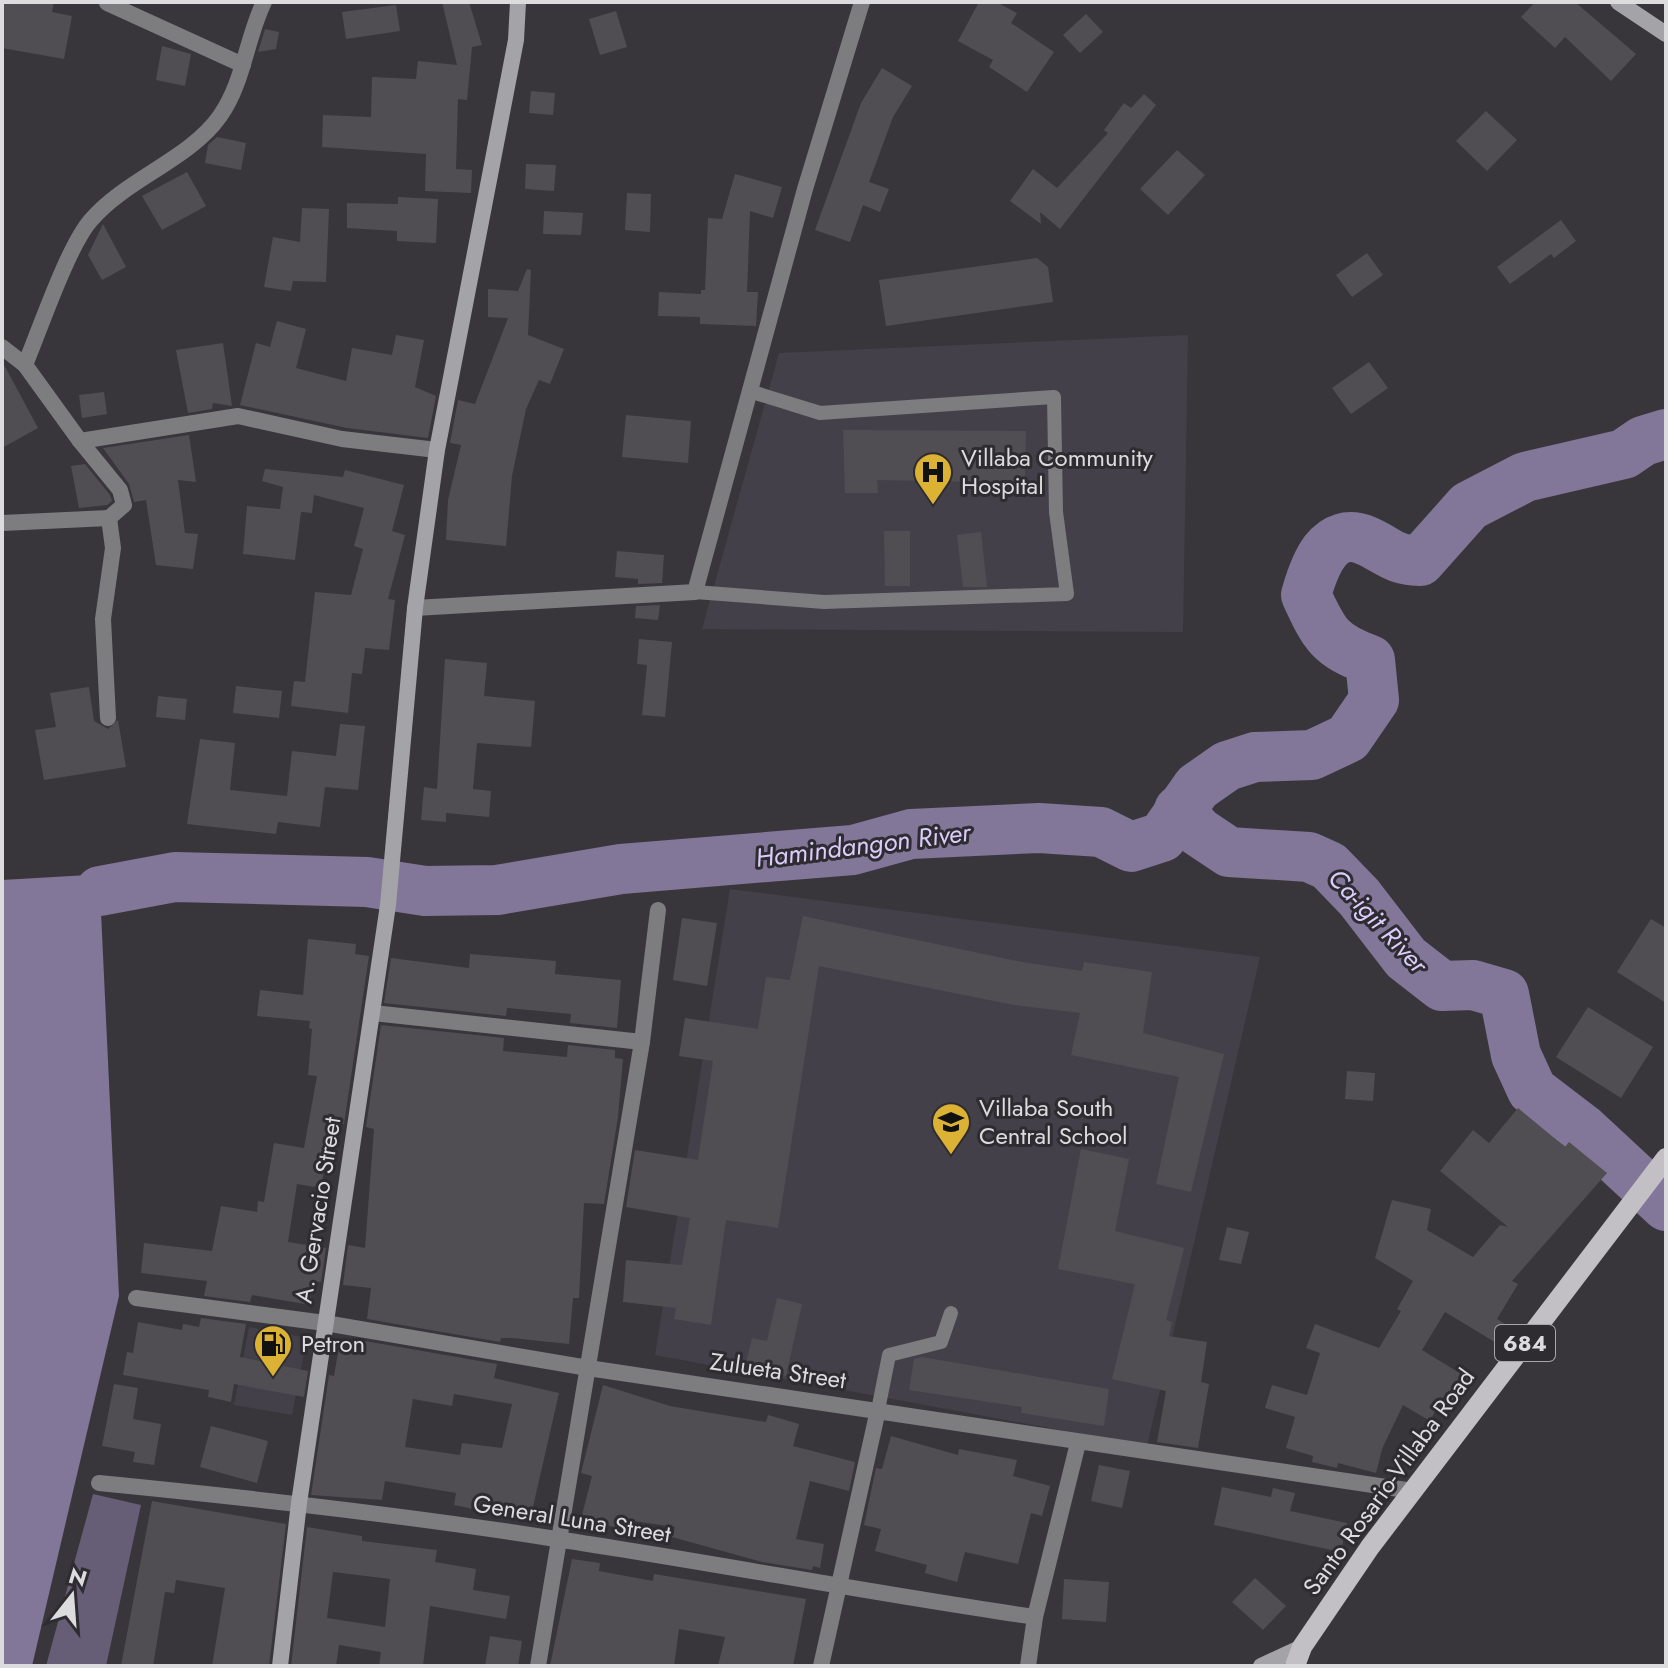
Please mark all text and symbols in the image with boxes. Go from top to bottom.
place label: Villaba Community Hospital [961,440,1153,503]
hospital icon: Villaba Community Hospital [912,451,954,506]
water label: Hamindangon River [753,813,974,877]
water label: Ca-igit River [1319,860,1438,983]
place label: Villaba South Central School [979,1090,1128,1153]
school or university icon: Villaba South Central School [930,1101,972,1156]
street label: A. Gervacio Street [285,1114,350,1306]
fuel station icon: Petron [252,1323,294,1378]
road number: 684 [1495,1325,1555,1361]
place label: Petron [301,1326,365,1361]
street label: Zulueta Street [708,1344,849,1397]
street label: Santo Rosario-Villaba Road [1294,1361,1483,1602]
street label: General Luna Street [471,1486,674,1551]
north arrow [32,1556,112,1636]
text: N [65,1559,91,1595]

